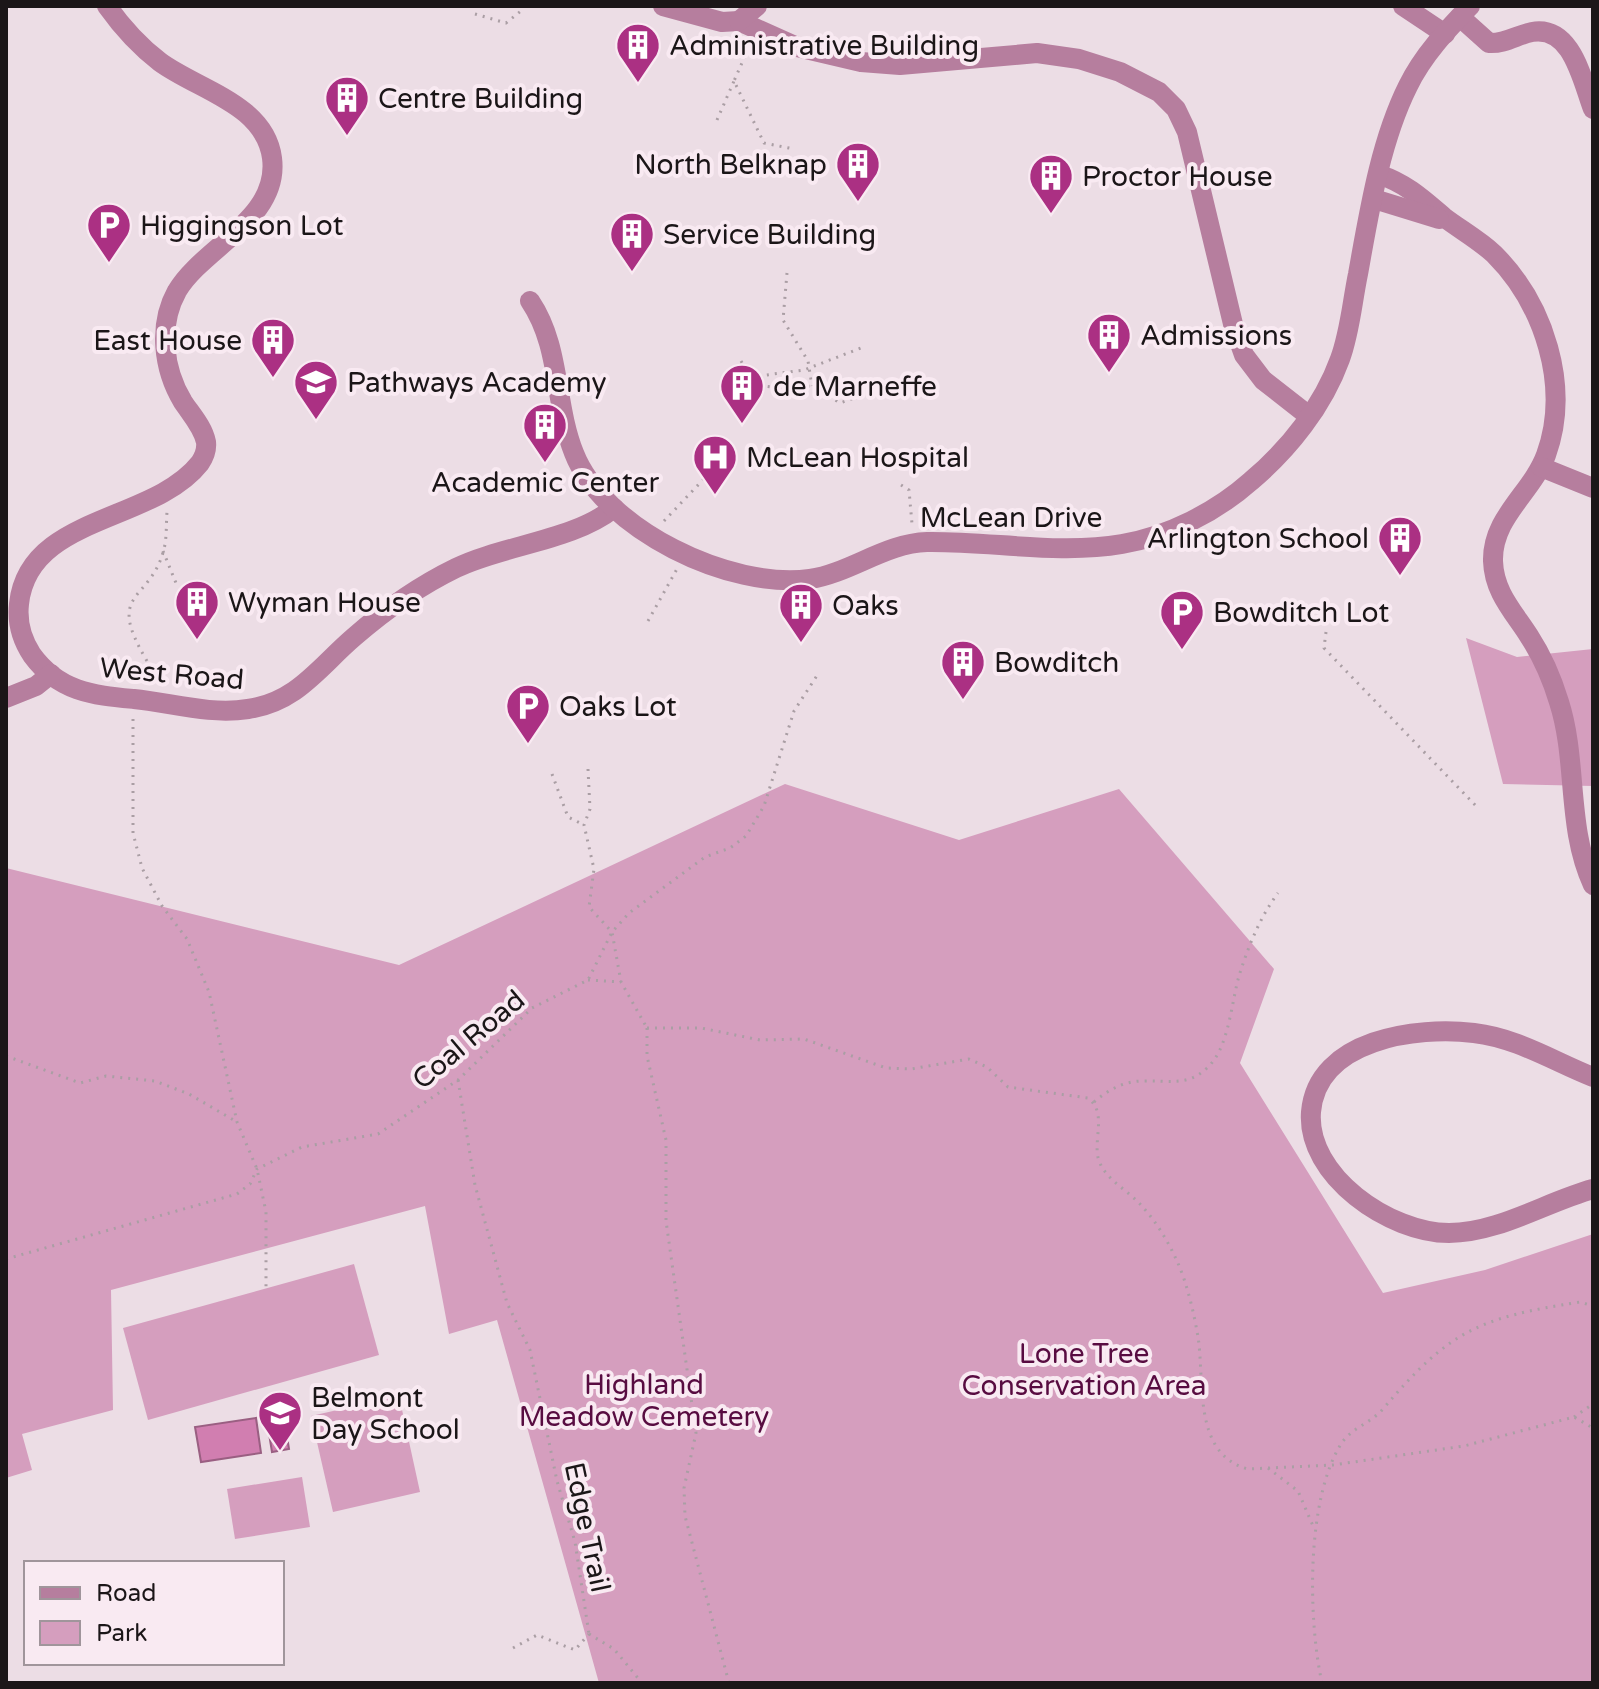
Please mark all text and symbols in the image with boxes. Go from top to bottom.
building icon: Administrative Building [614,21,662,84]
place label: Administrative Building [669,29,979,63]
building icon: Centre Building [323,74,371,137]
place label: Centre Building [378,82,583,116]
building icon: North Belknap [834,140,882,203]
place label: North Belknap [634,148,827,182]
building icon: Proctor House [1027,152,1075,215]
place label: Proctor House [1082,160,1273,194]
parking icon: Higgingson Lot [85,201,133,264]
place label: Higgingson Lot [140,209,344,243]
building icon: Service Building [608,210,656,273]
place label: Service Building [663,218,876,252]
building icon: Admissions [1085,311,1133,374]
building icon: East House [249,316,297,379]
place label: Admissions [1140,319,1292,353]
place label: East House [93,324,242,358]
school or university icon: Pathways Academy [292,358,340,421]
building icon: de Marneffe [718,362,766,425]
place label: Pathways Academy [347,366,606,400]
place label: de Marneffe [773,370,937,404]
building icon: Academic Center [521,401,569,464]
hospital icon: McLean Hospital [691,433,739,496]
place label: McLean Hospital [746,441,969,475]
place label: Academic Center [431,466,659,500]
street label: McLean Drive [920,501,1102,535]
building icon: Arlington School [1376,514,1424,577]
place label: Arlington School [1147,522,1369,556]
building icon: Wyman House [173,578,221,641]
building icon: Oaks [777,581,825,644]
place label: Wyman House [228,586,421,620]
parking icon: Bowditch Lot [1158,588,1206,651]
place label: Oaks [832,589,899,623]
place label: Bowditch Lot [1213,596,1390,630]
building icon: Bowditch [939,638,987,701]
place label: Bowditch [994,646,1119,680]
street label: West Road [98,651,245,697]
parking icon: Oaks Lot [504,682,552,745]
place label: Oaks Lot [559,690,677,724]
street label: Coal Road [405,983,532,1097]
park label: Lone Tree Conservation Area [962,1337,1206,1403]
park label: Highland Meadow Cemetery [519,1368,769,1434]
place label: Belmont Day School [311,1381,460,1447]
school or university icon: Belmont Day School [256,1389,304,1452]
street label: Edge Trail [557,1459,617,1595]
legend [24,1561,284,1665]
text: Road [96,1579,156,1608]
text: Park [96,1619,147,1648]

